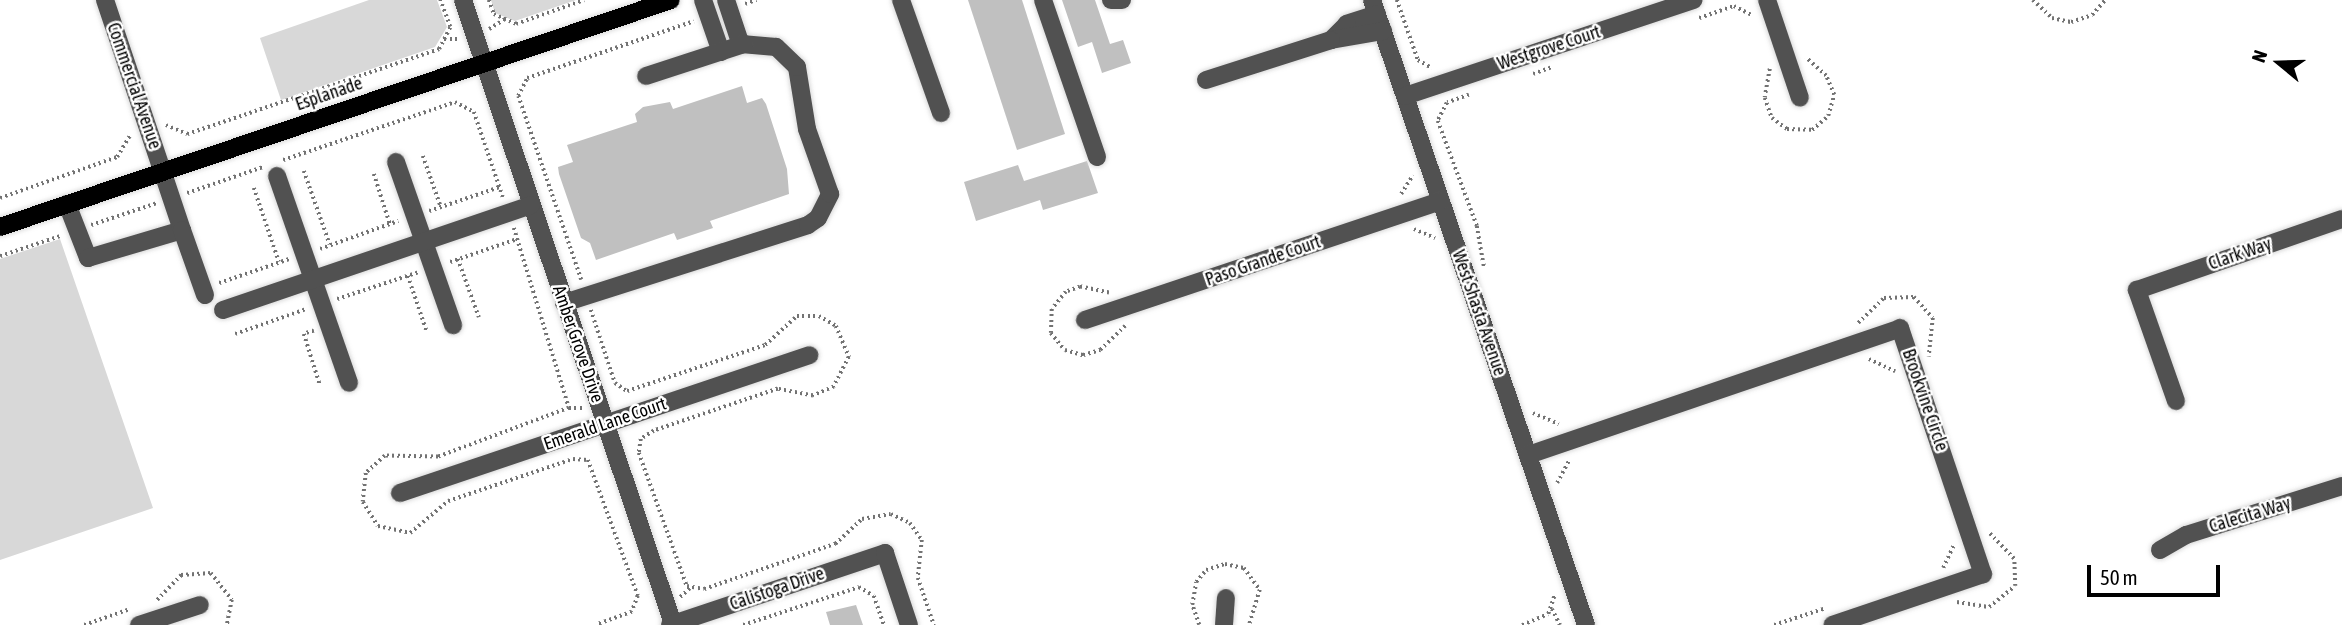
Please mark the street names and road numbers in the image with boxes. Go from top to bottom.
street label: Commercial Avenue [102,20,166,152]
street label: Westgrove Court [1495,21,1603,75]
street label: Esplanade [293,72,365,116]
street label: Paso Grande Court [1203,231,1323,291]
street label: Clark Way [2206,233,2274,275]
street label: West Shasta Avenue [1447,247,1511,379]
street label: Amber Grove Drive [548,283,608,405]
street label: Brookvine Circle [1897,346,1953,454]
street label: Emerald Lane Court [541,393,669,455]
street label: Calecita Way [2207,492,2293,538]
street label: Calistoga Drive [727,563,827,615]

